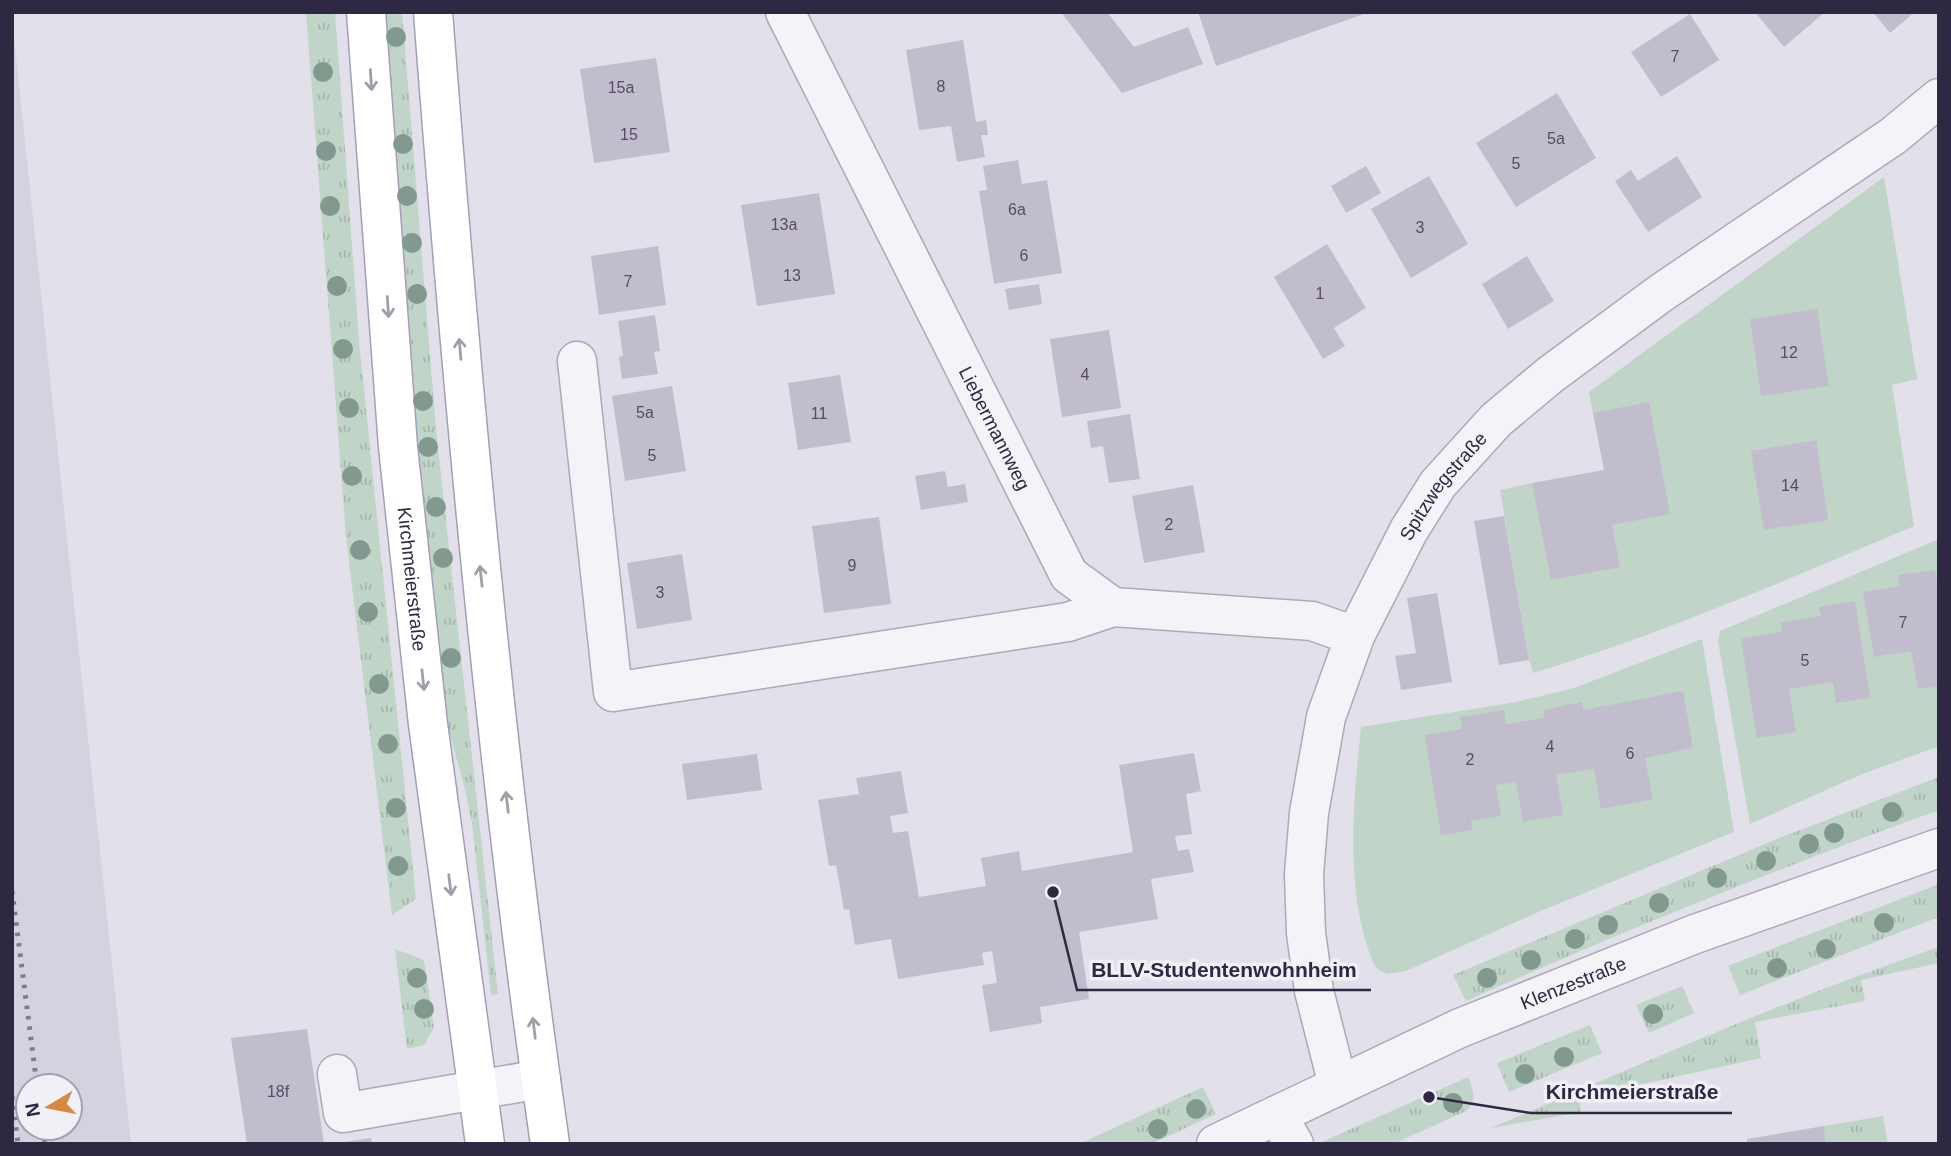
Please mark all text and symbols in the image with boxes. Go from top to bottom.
house number: 7 [1671,48,1680,65]
one-way arrow [364,69,377,92]
house number: 8 [937,78,946,95]
house number: 15a [608,79,634,96]
house number: 15 [620,126,638,143]
house number: 5a [1547,130,1565,147]
house number: 5 [1512,155,1521,172]
house number: 6a [1008,201,1026,218]
house number: 13a [771,216,797,233]
house number: 3 [1416,219,1425,236]
house number: 6 [1020,247,1029,264]
house number: 13 [783,267,801,284]
house number: 7 [624,273,633,290]
house number: 1 [1316,285,1325,302]
one-way arrow [382,295,395,318]
one-way arrow [454,338,467,361]
house number: 12 [1780,344,1798,361]
street label: Liebermannweg [955,363,1035,493]
house number: 4 [1081,366,1090,383]
house number: 5a [636,404,654,421]
house number: 11 [811,405,827,422]
street label: Spitzwegstraße [1395,427,1491,544]
house number: 5 [648,447,657,464]
house number: 14 [1781,477,1799,494]
street label: Kirchmeierstraße [394,506,431,652]
house number: 2 [1165,516,1174,533]
house number: 9 [848,557,857,574]
one-way arrow [474,565,487,588]
house number: 3 [656,584,665,601]
house number: 7 [1899,614,1908,631]
house number: 5 [1801,652,1810,669]
one-way arrow [417,668,430,691]
house number: 4 [1546,738,1555,755]
house number: 6 [1626,745,1635,762]
house number: 2 [1466,751,1475,768]
one-way arrow [501,791,514,814]
one-way arrow [443,873,456,896]
callout: BLLV-Studentenwohnheim [1077,948,1371,990]
street label: Klenzestraße [1517,952,1629,1013]
text: BLLV-Studentenwohnheim [1091,958,1357,981]
one-way arrow [527,1017,540,1040]
callout: Kirchmeierstraße [1531,1071,1732,1113]
north arrow [14,1072,84,1142]
text: Kirchmeierstraße [1546,1080,1718,1103]
house number: 18f [267,1083,290,1100]
text: N [21,1101,44,1118]

